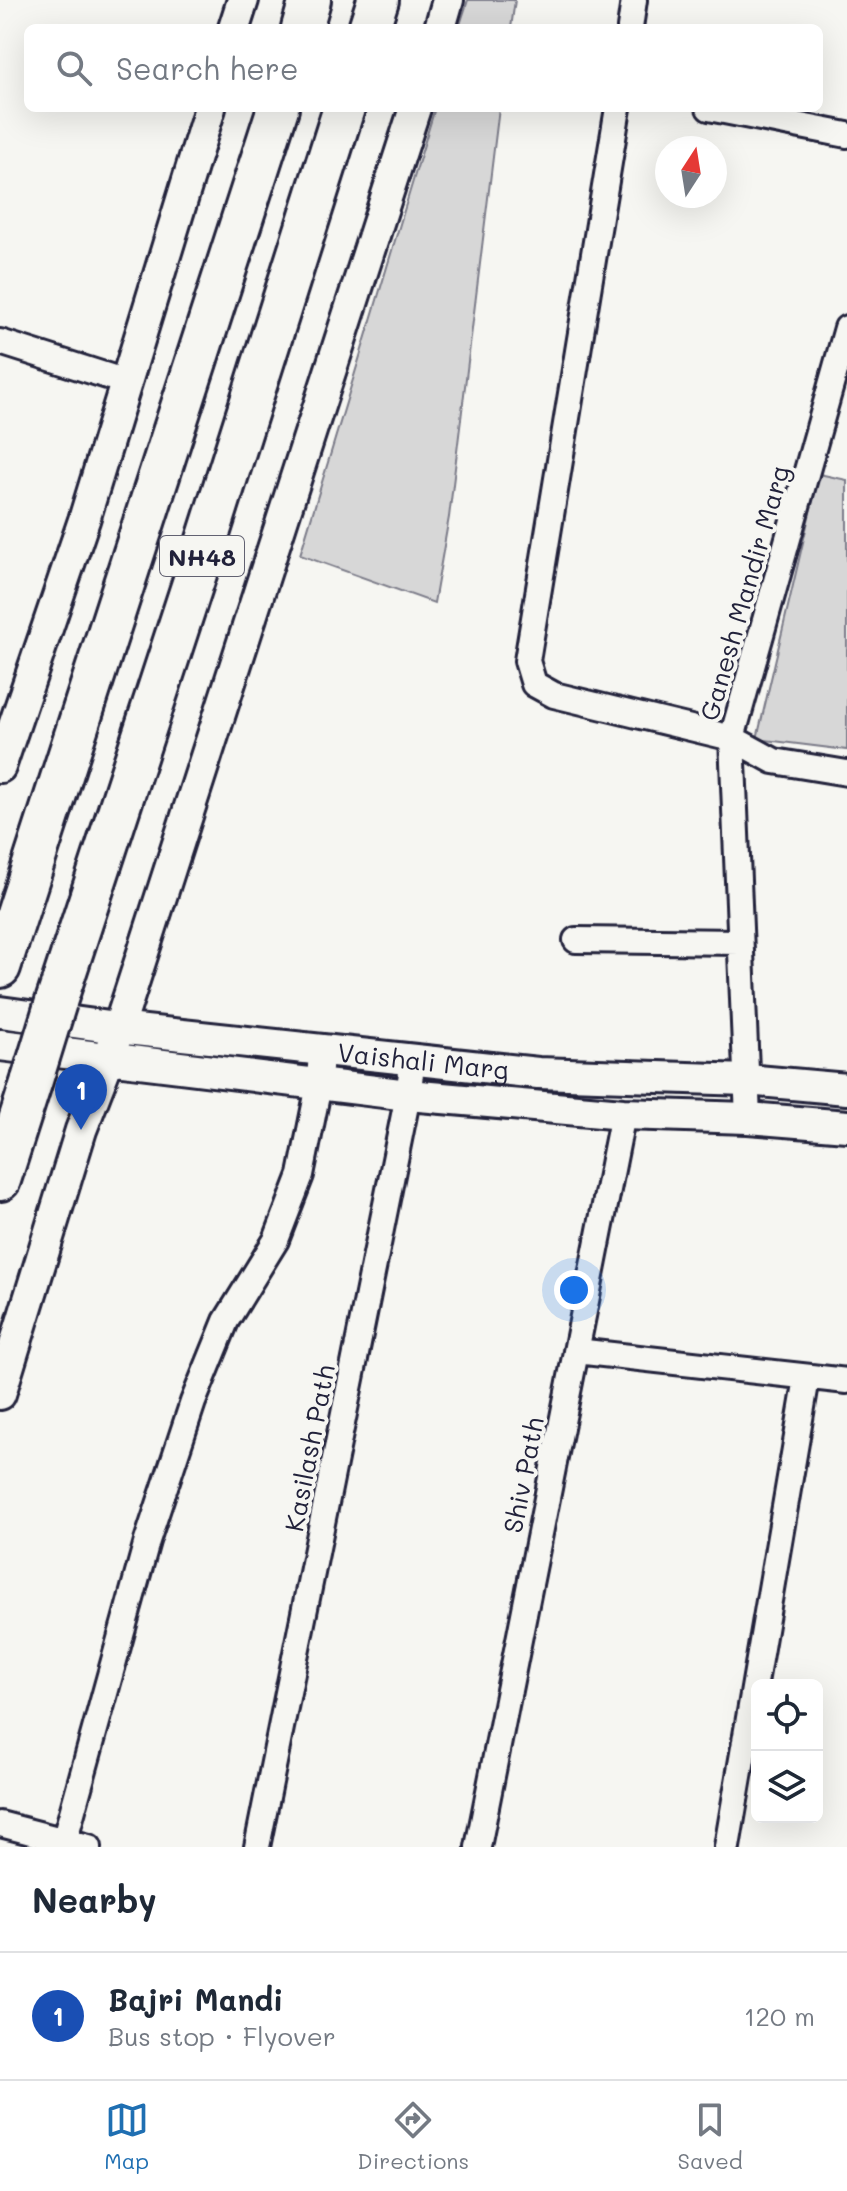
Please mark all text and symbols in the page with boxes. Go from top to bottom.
search box [24,24,823,112]
icon: search [52,46,96,90]
text: Search here [116,48,299,88]
north arrow [655,136,727,208]
street label: Ganesh Mandir Marg [691,462,797,724]
road number: NH48 [160,536,244,576]
street label: Vaishali Marg [336,1035,511,1087]
pin: 1 [55,1064,107,1130]
your location [554,1270,594,1310]
street label: Kasilash Path [276,1362,342,1534]
street label: Shiv Path [495,1414,551,1536]
map controls [751,1679,823,1823]
button: locate [751,1679,823,1751]
button: layers [751,1751,823,1823]
text: Nearby [32,1877,157,1922]
text: Bajri Mandi [108,1979,284,2019]
text: 1 [52,1999,64,2033]
text: 120 m [744,1999,815,2033]
text: Bus stop · Flyover [108,2019,336,2053]
tab: Map [104,2098,149,2175]
tab: Directions [357,2098,469,2175]
tab: Saved [678,2098,743,2175]

